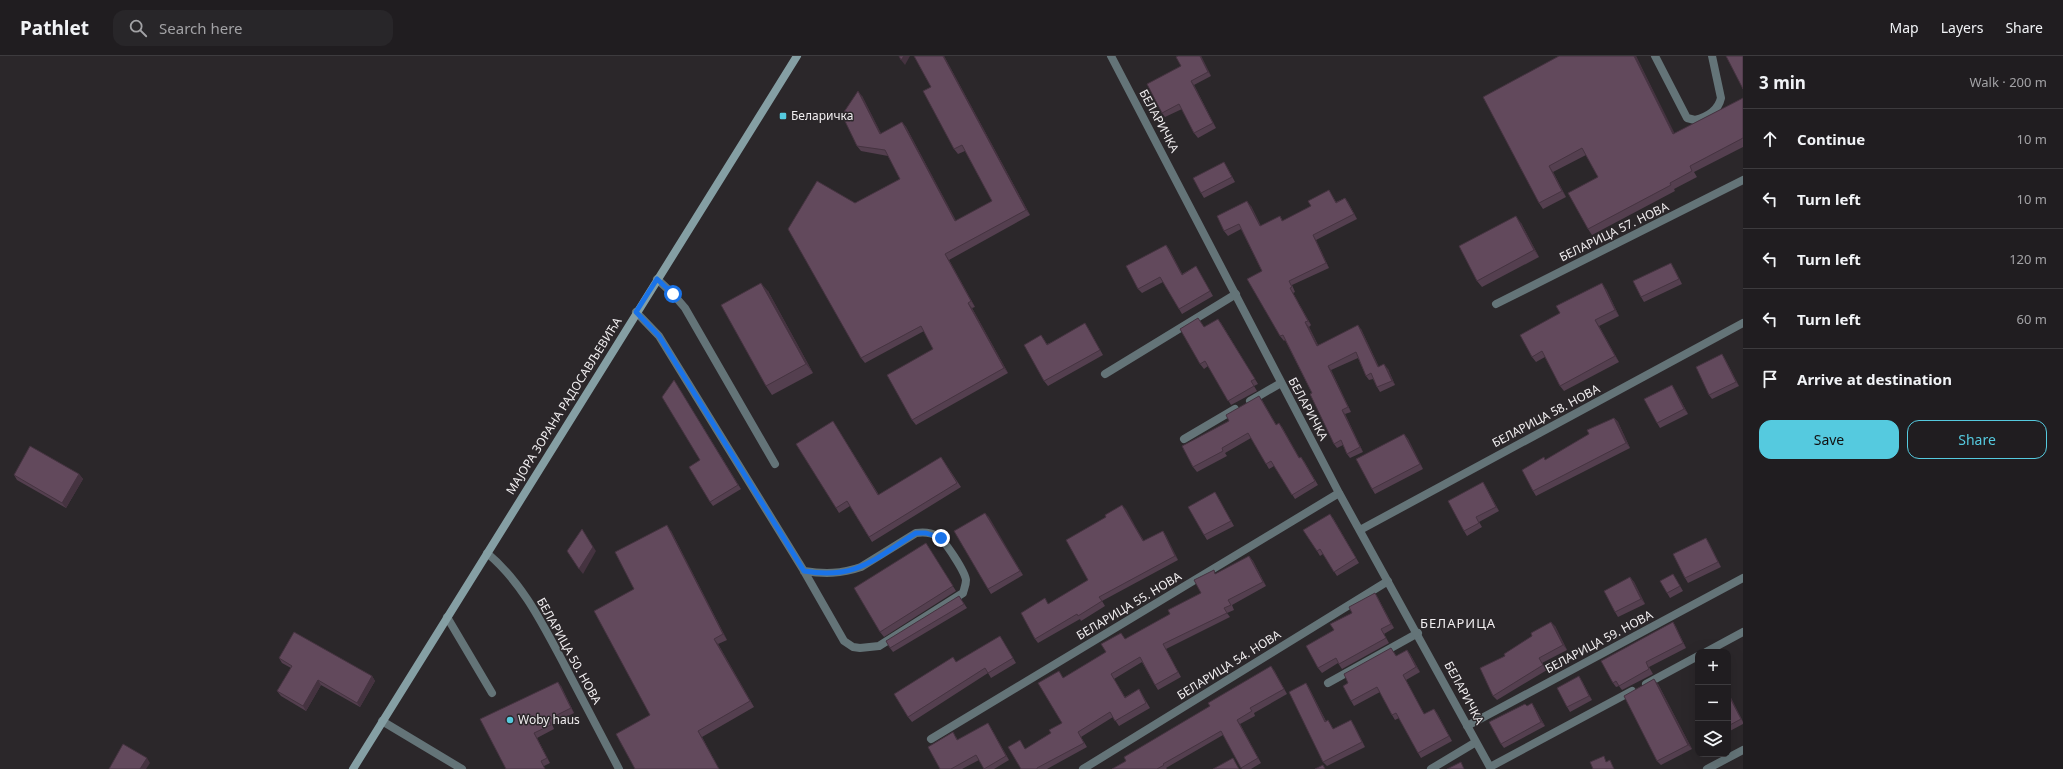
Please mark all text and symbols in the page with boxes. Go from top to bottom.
search box [113,10,393,46]
text: Pathlet [20,15,89,41]
icon: search [127,17,149,39]
text: Search here [159,18,243,38]
text: Map [1890,18,1919,37]
text: Layers [1941,18,1983,37]
text: Share [2005,18,2043,37]
text: 3 min [1759,71,1806,94]
text: Walk · 200 m [1969,73,2047,91]
street label: БЕЛАРИЧКА [1136,86,1183,156]
place label: Беларичка [791,107,853,124]
marker: Беларичка [778,111,788,121]
icon: ahead [1759,128,1781,150]
text: Continue [1797,129,1865,149]
text: 10 m [2017,130,2047,148]
icon: left [1759,188,1781,210]
text: Turn left [1797,189,1861,209]
text: 10 m [2017,190,2047,208]
street label: БЕЛАРИЦА 57. НОВА [1556,198,1672,265]
icon: left [1759,248,1781,270]
text: Turn left [1797,249,1861,269]
text: 120 m [2009,250,2047,268]
route start [664,285,682,303]
icon: left [1759,308,1781,330]
text: Turn left [1797,309,1861,329]
text: 60 m [2017,310,2047,328]
street label: МАЈОРА ЗОРАНА РАДОСАВЉЕВИЋА [502,313,626,498]
icon: arrive [1759,368,1781,390]
text: Arrive at destination [1797,369,1952,389]
street label: БЕЛАРИЧКА [1285,374,1332,444]
street label: БЕЛАРИЦА 58. НОВА [1489,380,1603,451]
button: Save [1759,420,1899,459]
button: Share [1907,420,2047,459]
route end [932,529,950,547]
street label: БЕЛАРИЦА 55. НОВА [1073,567,1185,644]
street label: БЕЛАРИЦА 50. НОВА [533,594,606,707]
street label: БЕЛАРИЦА 59. НОВА [1542,606,1656,677]
district label: БЕЛАРИЦА [1420,614,1496,632]
street label: БЕЛАРИЦА 54. НОВА [1174,625,1284,703]
map controls [1695,649,1731,757]
button: + [1695,649,1731,685]
street label: БЕЛАРИЧКА [1441,658,1488,728]
button: − [1695,685,1731,721]
place label: Woby haus [518,711,580,728]
marker: Woby haus [505,715,515,725]
button: layers [1695,721,1731,757]

